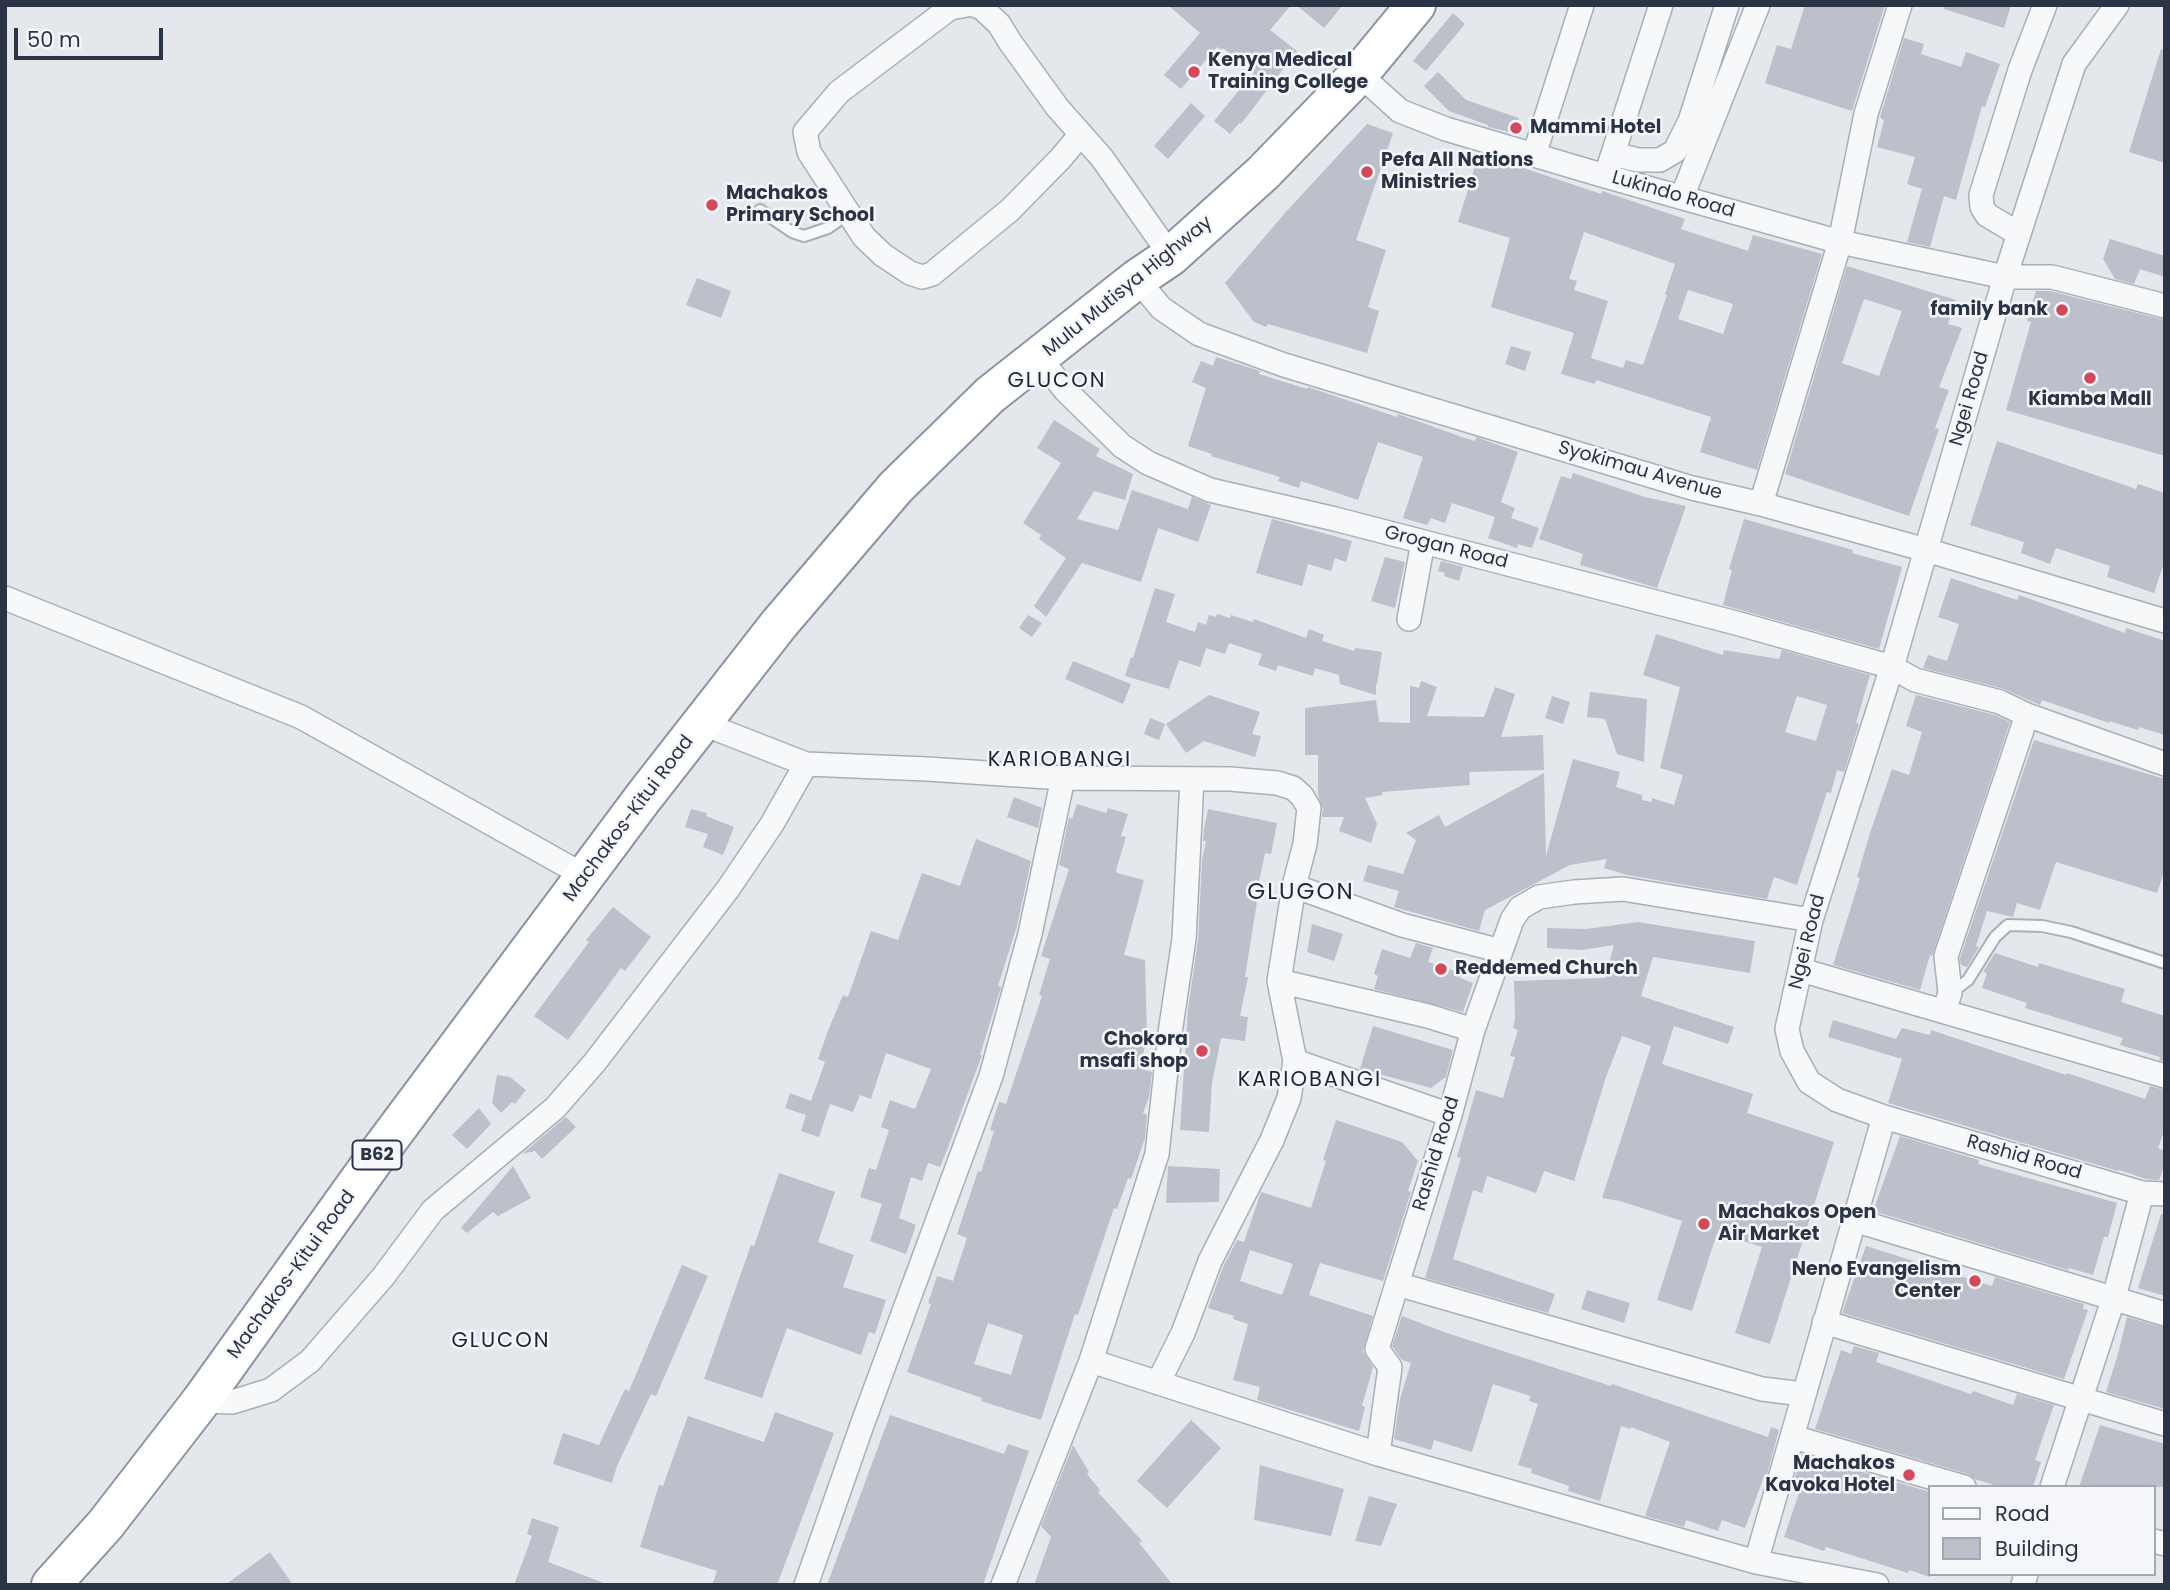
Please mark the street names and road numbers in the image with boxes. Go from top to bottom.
street label: Lukindo Road [1609,167,1737,223]
street label: Mulu Mutisya Highway [1039,212,1217,362]
street label: Ngei Road [1946,349,1994,449]
street label: Syokimau Avenue [1555,437,1725,505]
street label: Grogan Road [1382,522,1510,574]
street label: Machakos-Kitui Road [559,731,699,907]
street label: Ngei Road [1785,892,1831,992]
street label: Rashid Road [1409,1094,1465,1214]
street label: Rashid Road [1964,1131,2084,1185]
road number: B62 [352,1140,402,1170]
street label: Machakos-Kitui Road [223,1186,361,1364]

